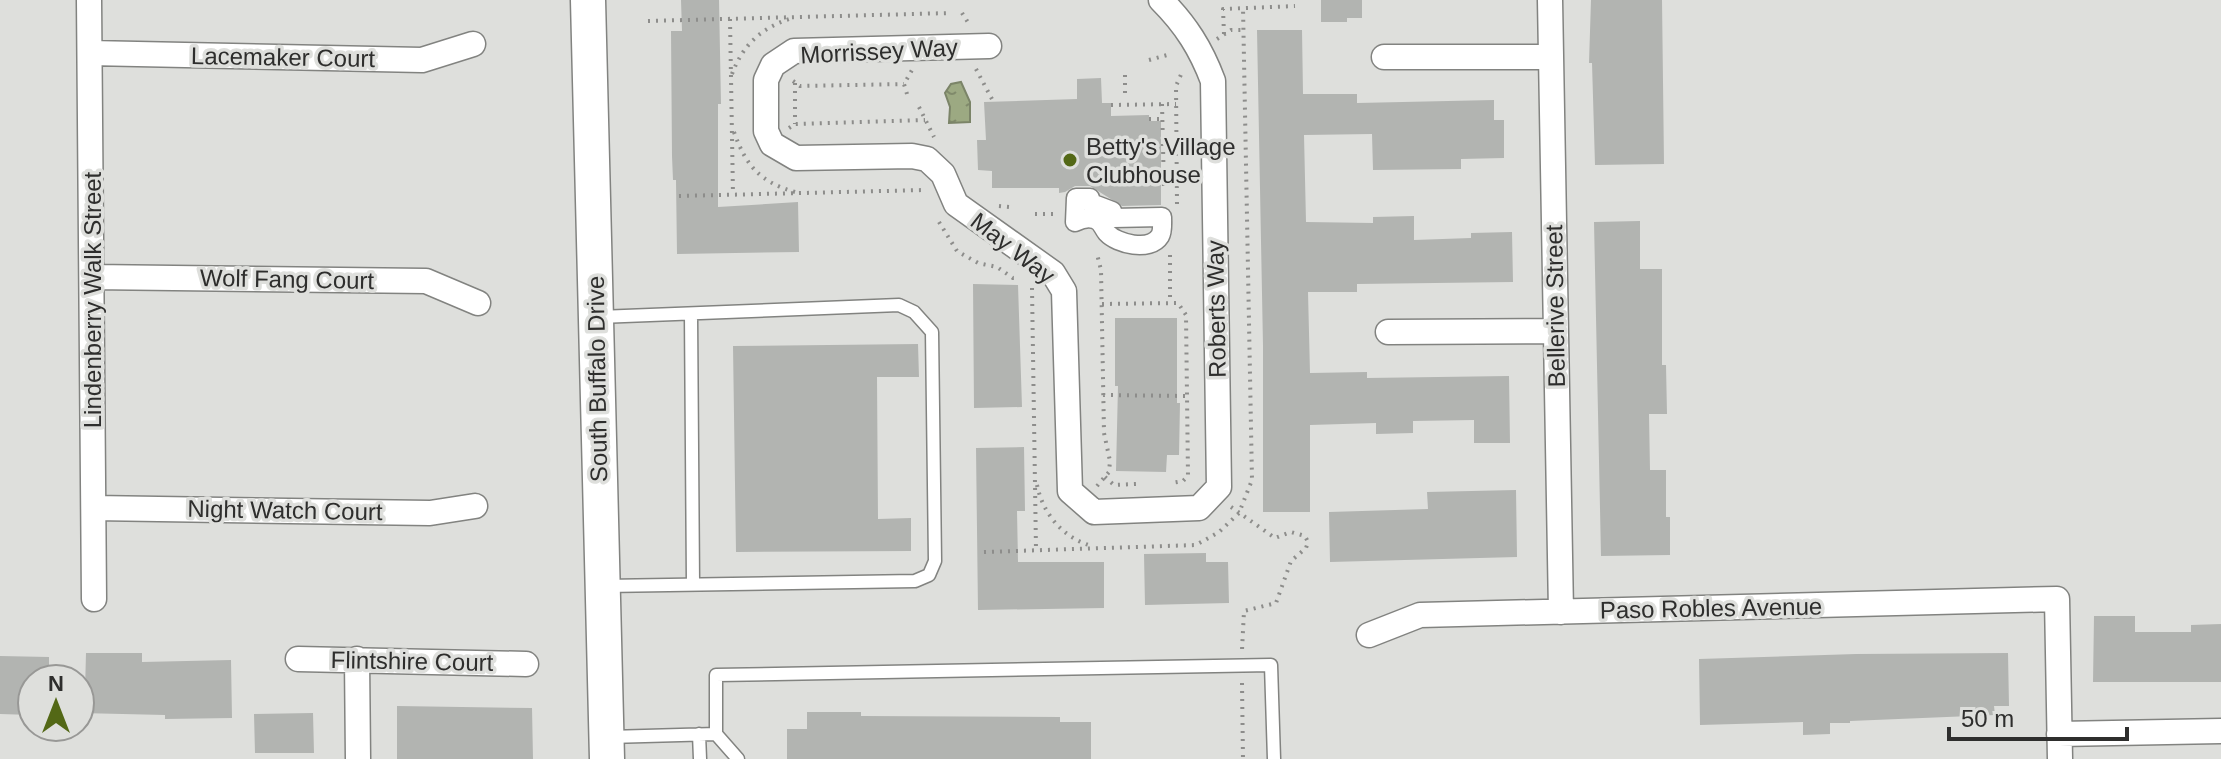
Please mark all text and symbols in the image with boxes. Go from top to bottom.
street label: Morrissey Way [800,33,958,69]
street label: Lacemaker Court [191,42,376,72]
place label: Betty's Village Clubhouse [1086,133,1236,188]
marker: Betty's Village Clubhouse [1061,151,1079,169]
street label: Lindenberry Walk Street [79,171,106,428]
street label: May Way [966,207,1060,289]
street label: Bellerive Street [1540,224,1570,388]
street label: Roberts Way [1201,240,1231,378]
street label: Wolf Fang Court [200,264,375,294]
street label: South Buffalo Drive [582,276,612,482]
street label: Night Watch Court [187,495,383,525]
street label: Paso Robles Avenue [1600,593,1822,623]
street label: Flintshire Court [330,646,494,676]
north arrow [16,663,96,743]
text: N [48,671,64,696]
scale bar [1949,691,2127,741]
text: 50 m [1961,705,2014,732]

